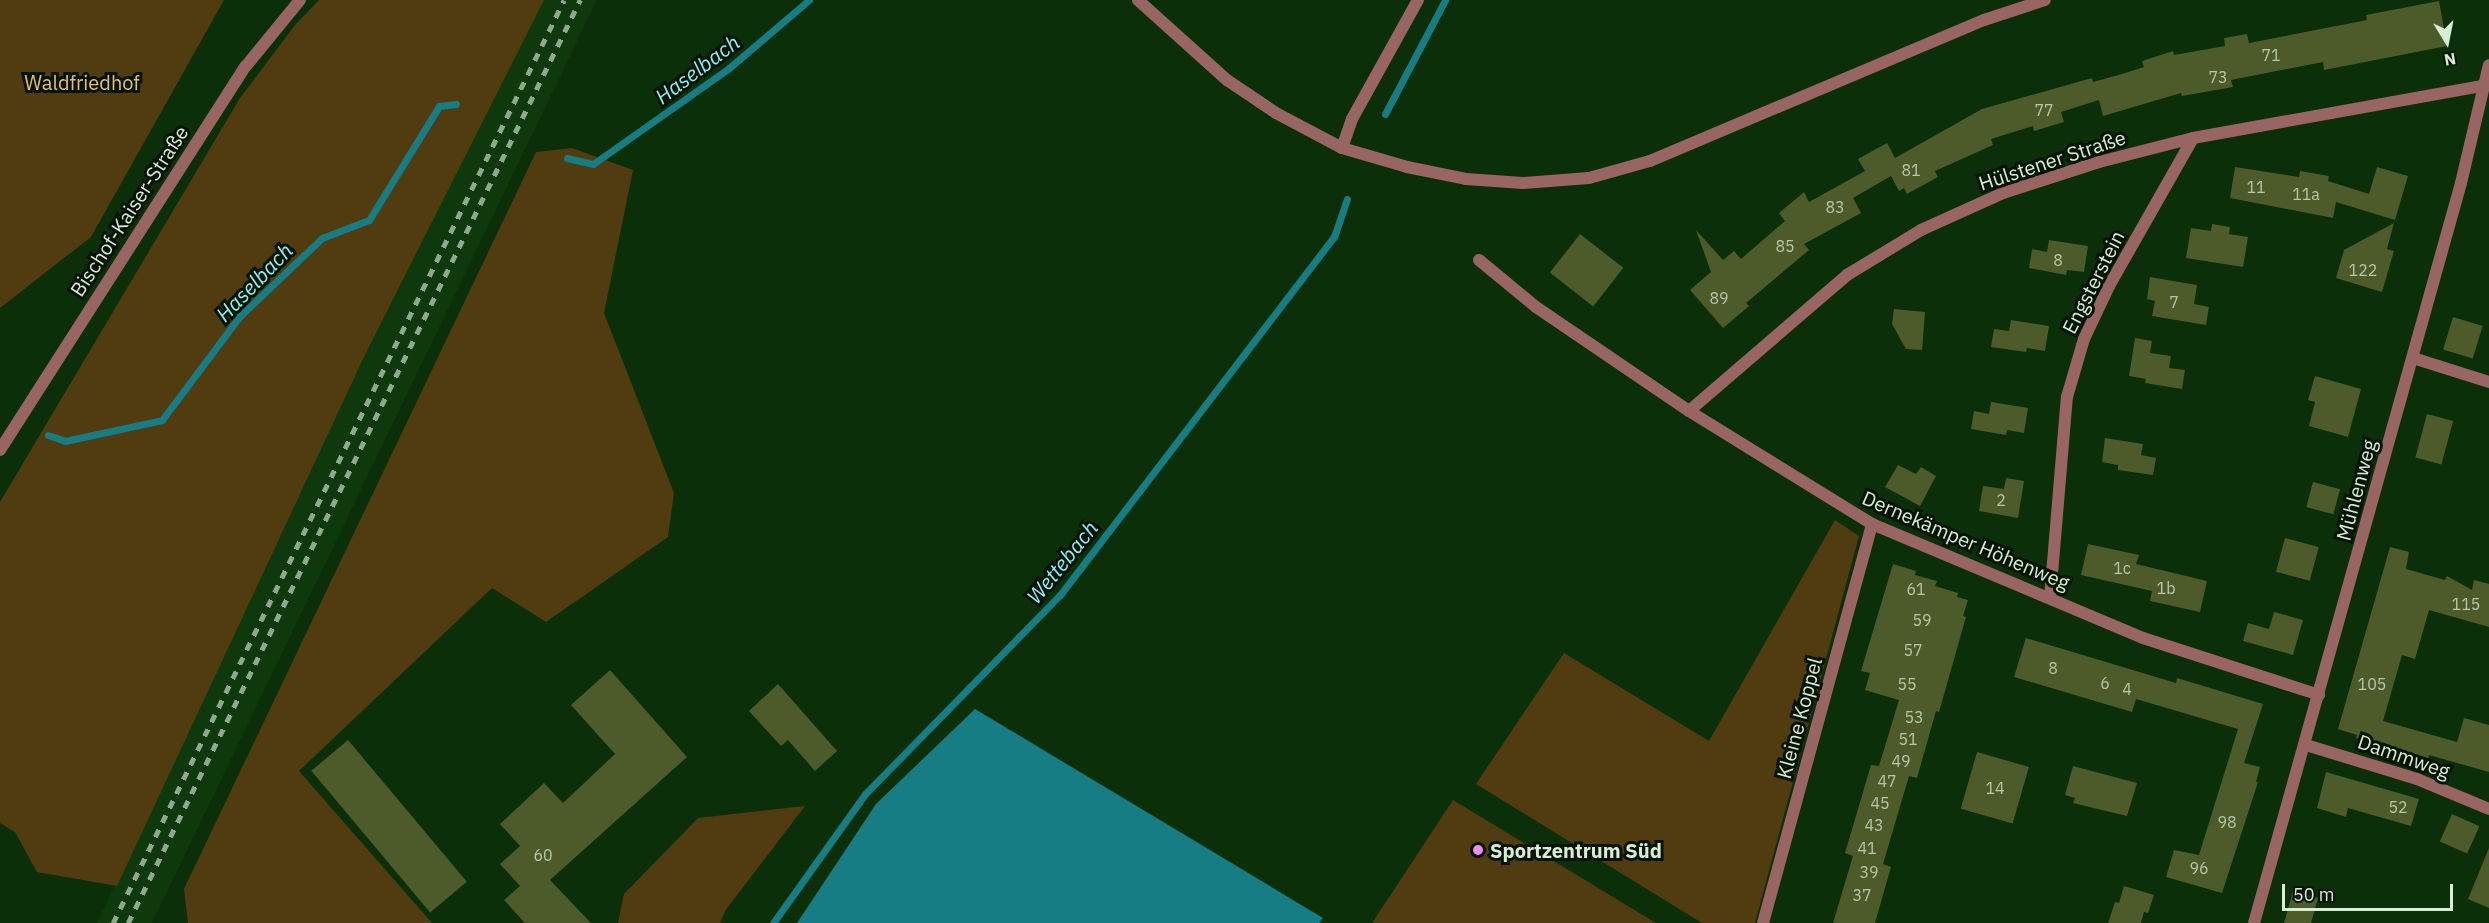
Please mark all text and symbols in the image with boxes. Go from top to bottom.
north arrow [2417,12,2477,72]
water label: Haselbach [650,29,744,109]
house number: 71 [2261,45,2281,65]
text: N [2443,49,2458,71]
house number: 73 [2208,67,2228,87]
park label: Waldfriedhof [24,70,140,94]
house number: 77 [2034,100,2054,120]
street label: Bischof-Kaiser-Straße [65,121,193,301]
street label: Hülstener Straße [1975,125,2129,195]
house number: 81 [1901,160,1921,180]
house number: 11 [2246,177,2266,197]
house number: 11a [2292,184,2320,204]
house number: 83 [1825,197,1845,217]
street label: Engsterstein [2057,227,2129,337]
house number: 85 [1775,236,1795,256]
water label: Haselbach [211,238,297,326]
house number: 8 [2053,250,2063,270]
house number: 122 [2349,260,2377,280]
house number: 89 [1709,288,1729,308]
house number: 7 [2169,292,2179,312]
street label: Mühlenweg [2331,437,2381,543]
street label: Dernekämper Höhenweg [1859,485,2073,595]
house number: 2 [1996,490,2006,510]
water label: Wettebach [1021,516,1103,608]
house number: 1c [2113,558,2131,578]
house number: 1b [2157,578,2175,598]
house number: 61 [1906,579,1926,599]
house number: 115 [2452,594,2480,614]
house number: 59 [1912,610,1932,630]
house number: 57 [1903,640,1923,660]
street label: Kleine Koppel [1771,655,1827,781]
house number: 8 [2048,658,2058,678]
house number: 6 [2100,673,2110,693]
house number: 55 [1897,674,1917,694]
house number: 105 [2358,674,2386,694]
house number: 4 [2122,679,2132,699]
house number: 53 [1904,707,1924,727]
house number: 51 [1898,729,1918,749]
street label: Dammweg [2355,729,2453,783]
house number: 49 [1891,751,1911,771]
house number: 47 [1877,771,1897,791]
house number: 14 [1985,778,2005,798]
house number: 45 [1870,793,1890,813]
house number: 52 [2388,797,2408,817]
house number: 98 [2217,812,2237,832]
house number: 43 [1864,815,1884,835]
place label: Sportzentrum Süd [1490,838,1662,862]
house number: 41 [1857,838,1877,858]
marker: Sportzentrum Süd [1471,843,1485,857]
house number: 60 [533,845,553,865]
house number: 96 [2189,858,2209,878]
house number: 39 [1859,862,1879,882]
scale bar [2285,872,2456,910]
text: 50 m [2293,883,2335,906]
house number: 37 [1852,885,1872,905]

